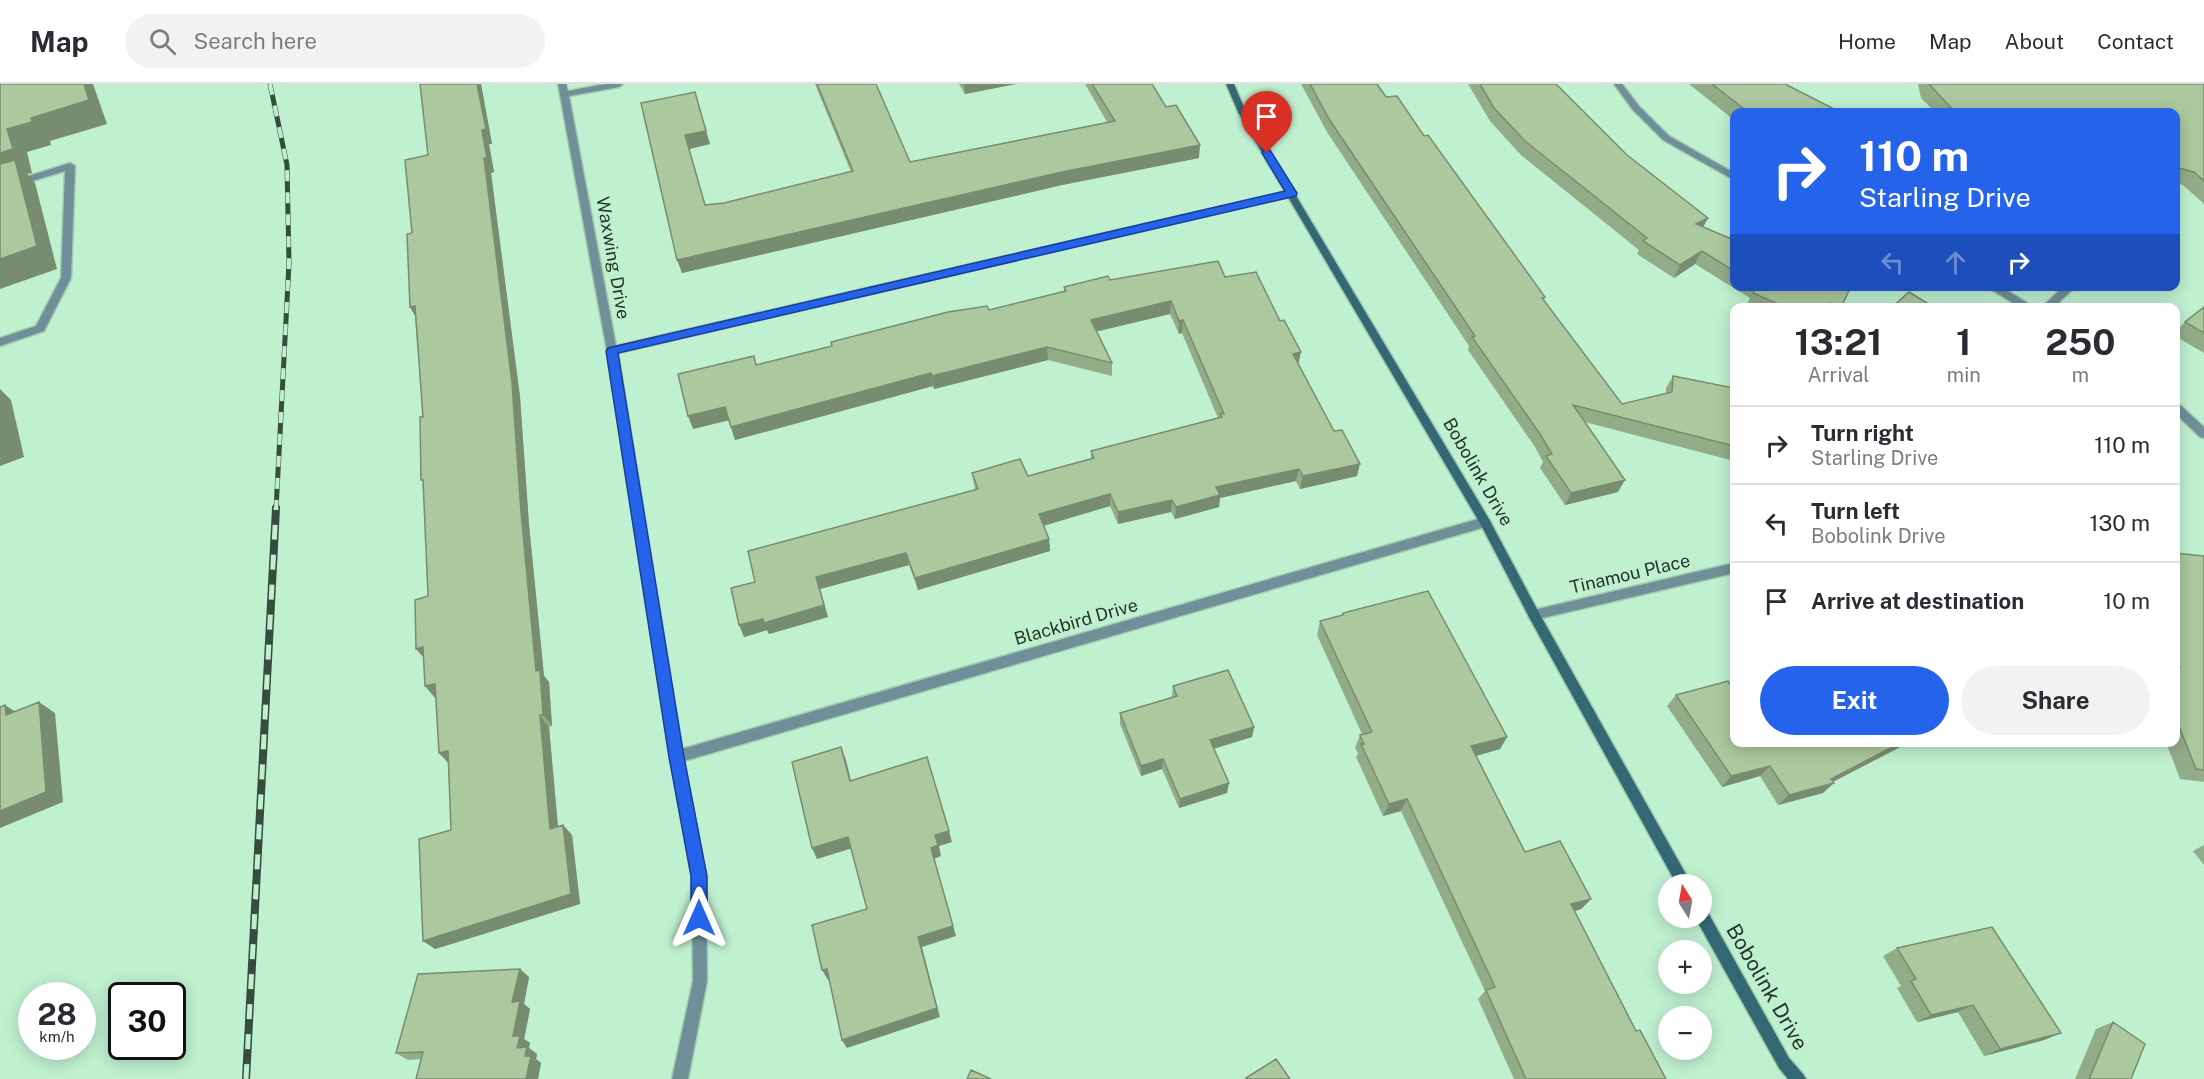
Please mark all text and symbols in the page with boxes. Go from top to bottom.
search box [125,14,545,68]
text: Map [30,25,89,58]
icon: search [146,25,179,58]
text: Search here [194,28,317,54]
text: Home [1838,29,1896,54]
text: Map [1929,29,1972,54]
text: About [2005,29,2064,54]
text: Contact [2097,29,2174,54]
pin [1241,91,1292,153]
icon: arrive [1250,100,1283,133]
text: 110 m [1859,131,1969,180]
icon: right [1760,132,1838,210]
text: Starling Drive [1859,181,2031,213]
street label: Waxwing Drive [592,195,635,321]
icon: left [1876,246,1909,279]
icon: ahead [1939,246,1972,279]
icon: right [2002,246,2035,279]
text: 13:21 [1794,321,1882,363]
text: 1 [1956,321,1972,363]
text: 250 [2045,321,2116,363]
text: Arrival [1808,363,1869,387]
text: min [1947,363,1981,387]
text: m [2072,363,2089,387]
street label: Bobolink Drive [1439,414,1518,529]
text: Turn right [1811,420,1914,446]
icon: right [1760,429,1793,462]
text: 110 m [2094,432,2150,458]
text: Starling Drive [1811,446,1938,470]
text: Turn left [1811,498,1900,524]
icon: left [1760,507,1793,540]
text: 130 m [2089,510,2150,536]
text: Bobolink Drive [1811,524,1946,548]
street label: Tinamou Place [1568,549,1692,598]
icon: arrive [1760,585,1793,618]
text: Arrive at destination [1811,588,2024,614]
text: 10 m [2103,588,2150,614]
street label: Blackbird Drive [1012,594,1140,649]
button: Exit [1760,666,1949,735]
button: Share [1961,666,2150,735]
north arrow [1658,874,1712,928]
map controls [1658,874,1712,1060]
position arrow [667,886,731,950]
street label: Bobolink Drive [1721,919,1814,1054]
button: + [1658,940,1712,994]
speed limit sign: 30 [108,982,186,1060]
text: 28 [37,996,77,1032]
button: − [1658,1006,1712,1060]
text: km/h [39,1028,75,1045]

